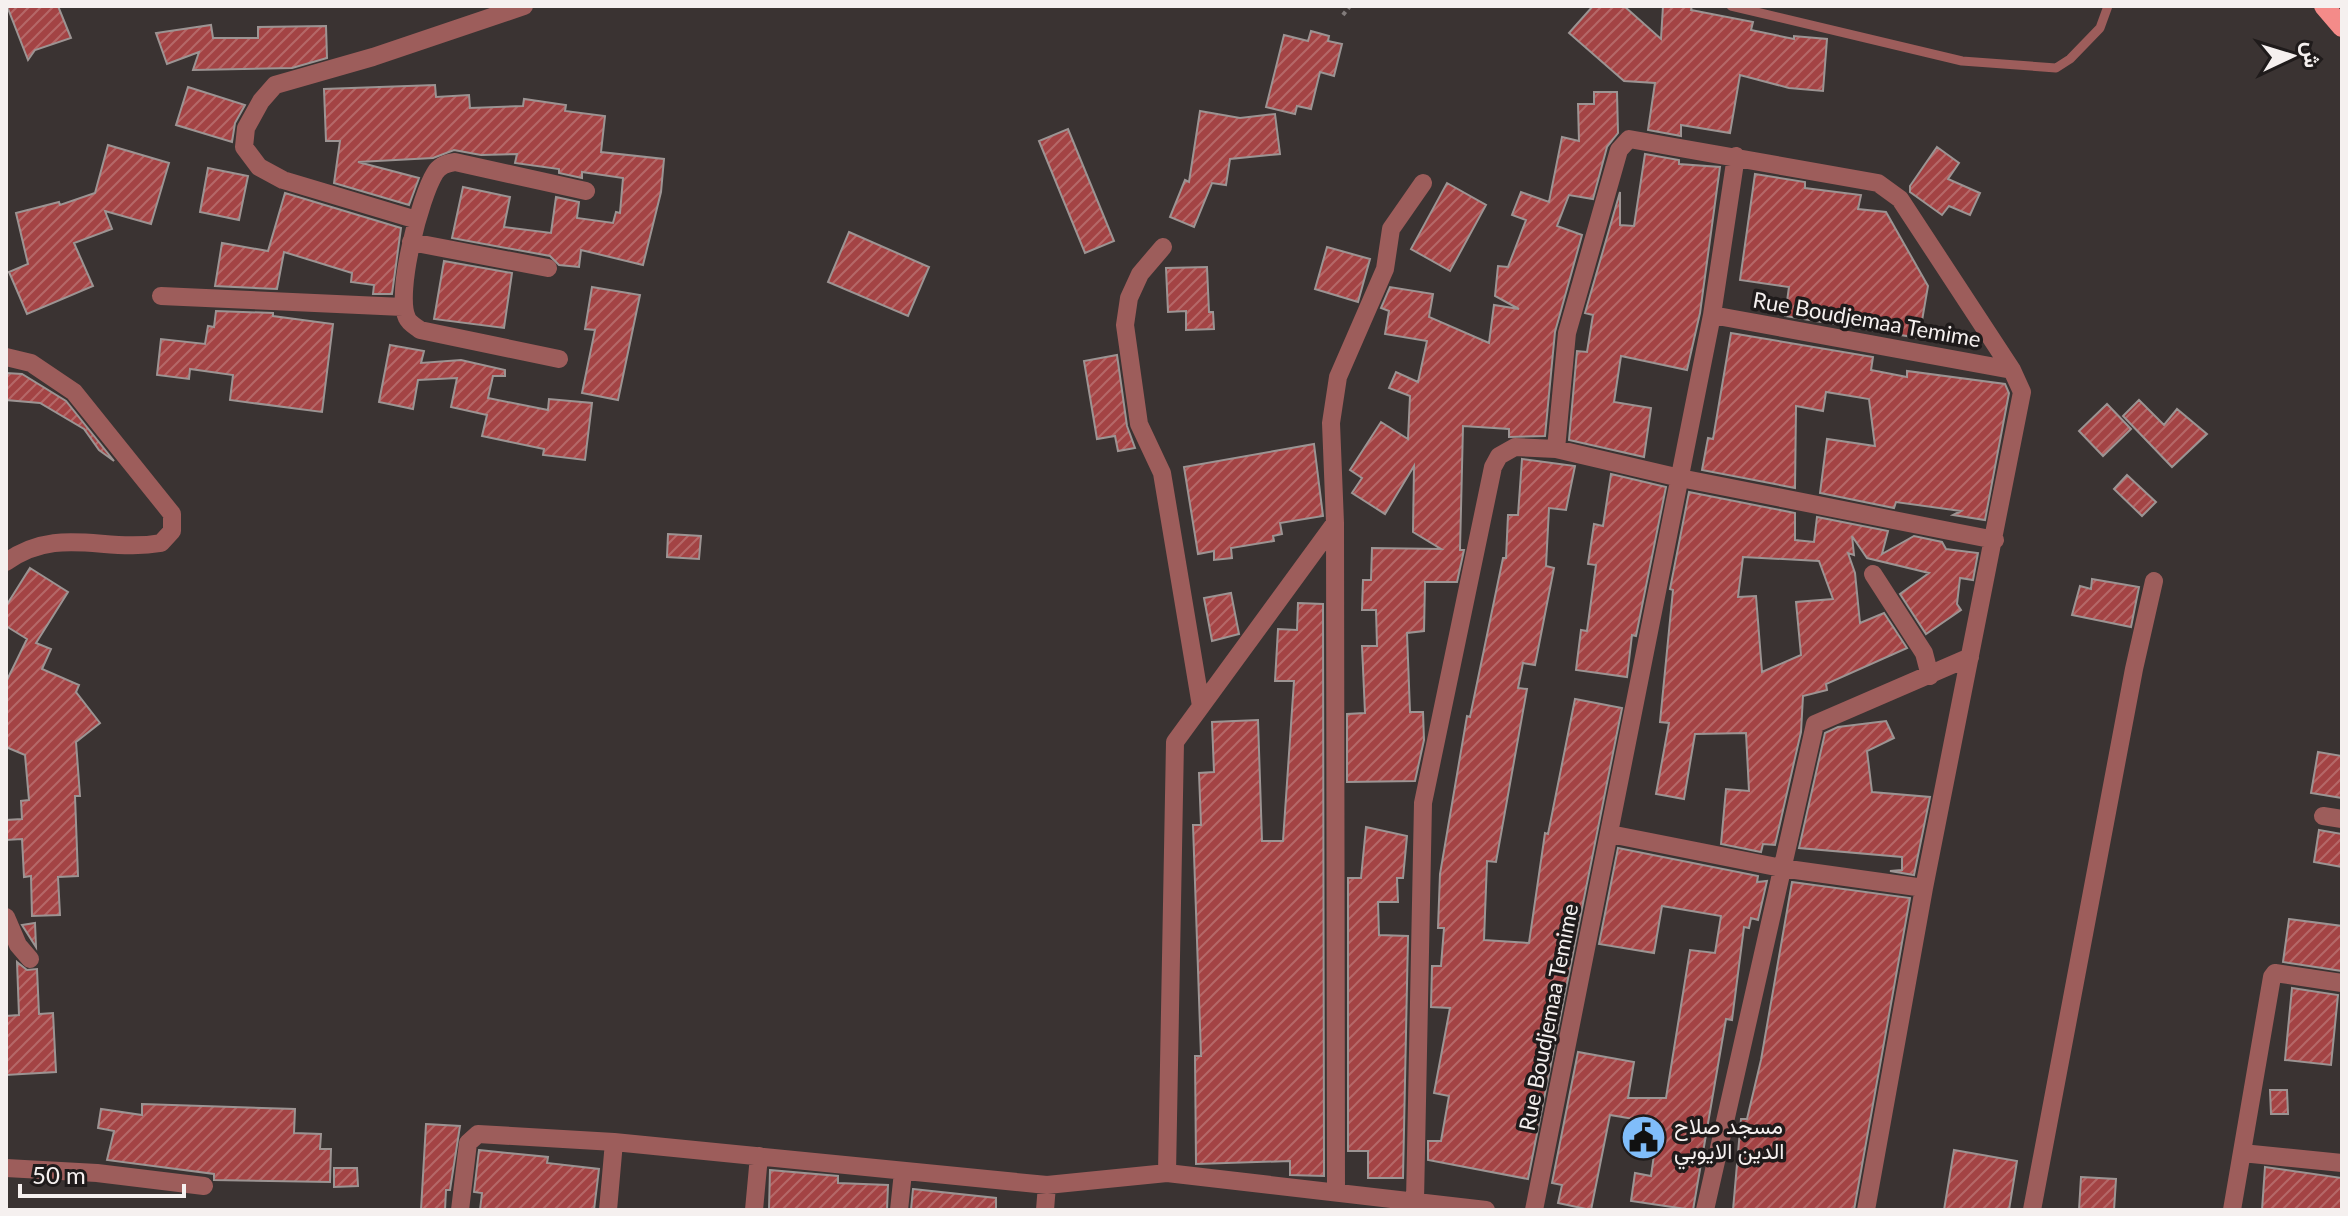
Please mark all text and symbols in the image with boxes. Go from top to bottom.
north arrow [2252,16,2332,96]
text: ش [2297,40,2327,69]
street label: Rue Boudjemaa Temime [1751,286,1983,352]
street label: Rue Boudjemaa Temime [1513,901,1583,1133]
place label: مسجد صلاح الدين الايوبي [1674,1112,1784,1170]
public building icon: مسجد صلاح الدين الايوبي [1619,1114,1667,1162]
scale bar [20,1148,184,1198]
text: 50 m [32,1160,86,1189]

